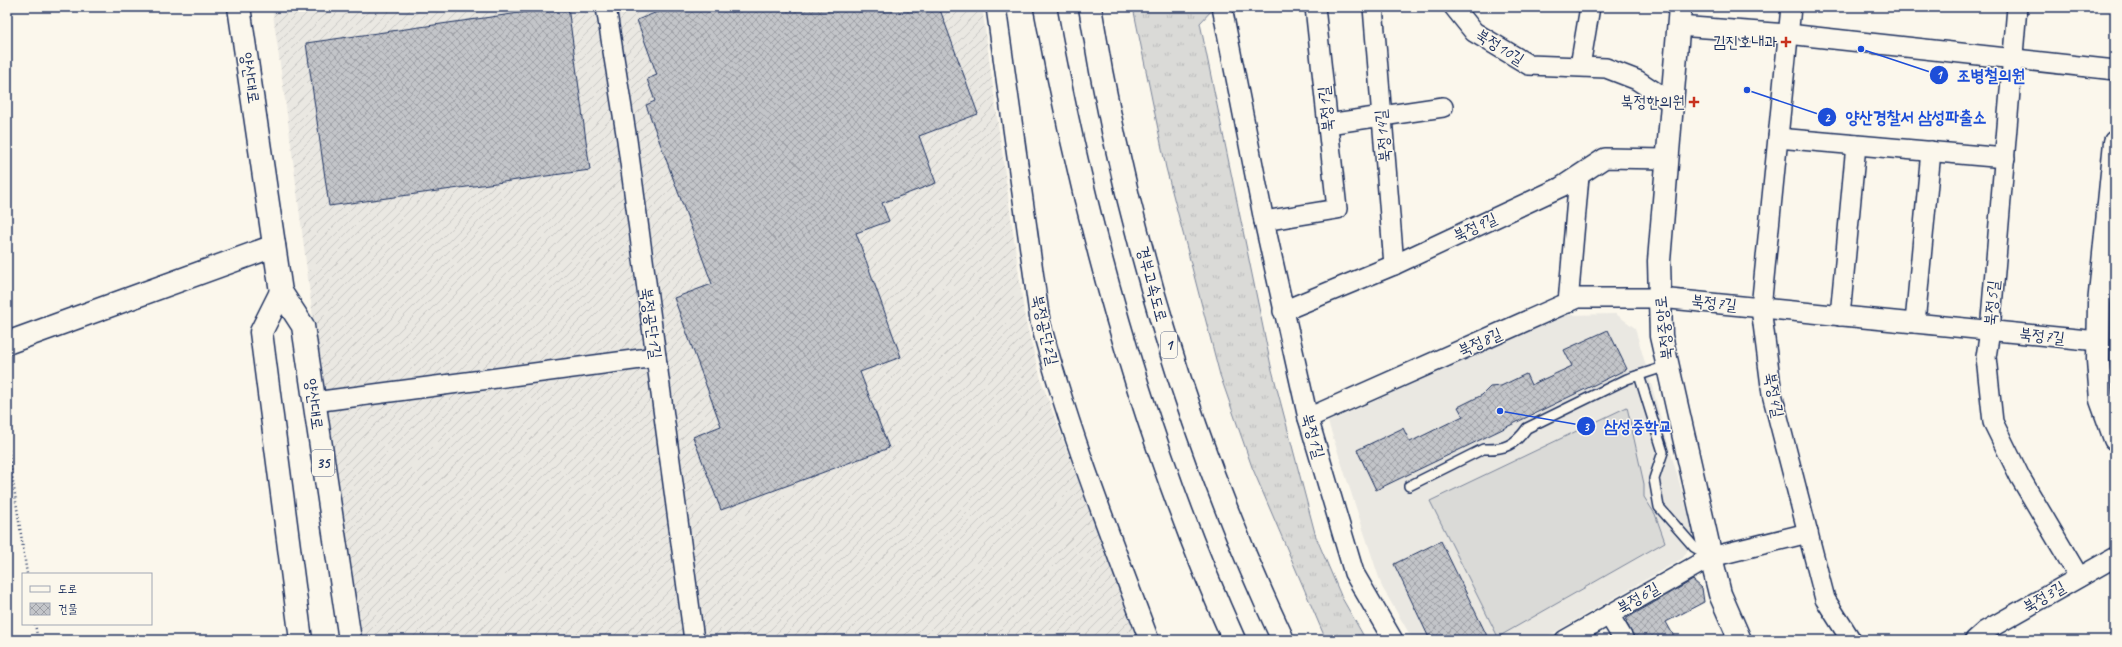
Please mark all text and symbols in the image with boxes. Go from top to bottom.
street label: 북정10길 [1472,24,1528,70]
place label: 김진호내과 [1713,32,1777,52]
marker: 김진호내과 [1780,36,1792,48]
street label: 양산대로 [236,51,264,105]
callout: 조병철의원 [1929,61,2033,90]
text: 조병철의원 [1957,65,2025,86]
text: 1 [1936,67,1943,83]
street label: 북정1길 [1314,85,1338,133]
place label: 북정한의원 [1621,92,1685,112]
marker: 북정한의원 [1688,96,1700,108]
callout: 양산경찰서 삼성파출소 [1817,103,1994,132]
text: 양산경찰서 삼성파출소 [1846,107,1987,128]
street label: 북정14길 [1371,109,1395,163]
text: 2 [1824,110,1831,126]
street label: 북정9길 [1450,208,1500,246]
street label: 경부고속도로 [1132,244,1172,324]
street label: 북정5길 [1980,279,2004,327]
street label: 북정공단1길 [636,286,666,360]
street label: 북정7길 [1690,291,1738,315]
street label: 북정공단2길 [1027,293,1063,367]
street label: 북정중앙로 [1651,295,1677,361]
street label: 북정8길 [1455,323,1505,360]
street label: 북정7길 [2018,324,2066,348]
road number: 1 [1161,332,1177,358]
street label: 북정4길 [1760,371,1788,420]
street label: 양산대로 [301,377,327,431]
street label: 북정1길 [1297,411,1329,461]
callout: 삼성중학교 [1576,412,1680,441]
text: 삼성중학교 [1604,416,1672,437]
text: 3 [1583,419,1590,435]
road number: 35 [312,450,334,476]
legend [22,573,152,625]
street label: 북정3길 [2019,577,2069,617]
street label: 북정6길 [1613,578,1663,618]
text: 도로 [58,581,77,597]
text: 건물 [58,601,78,617]

